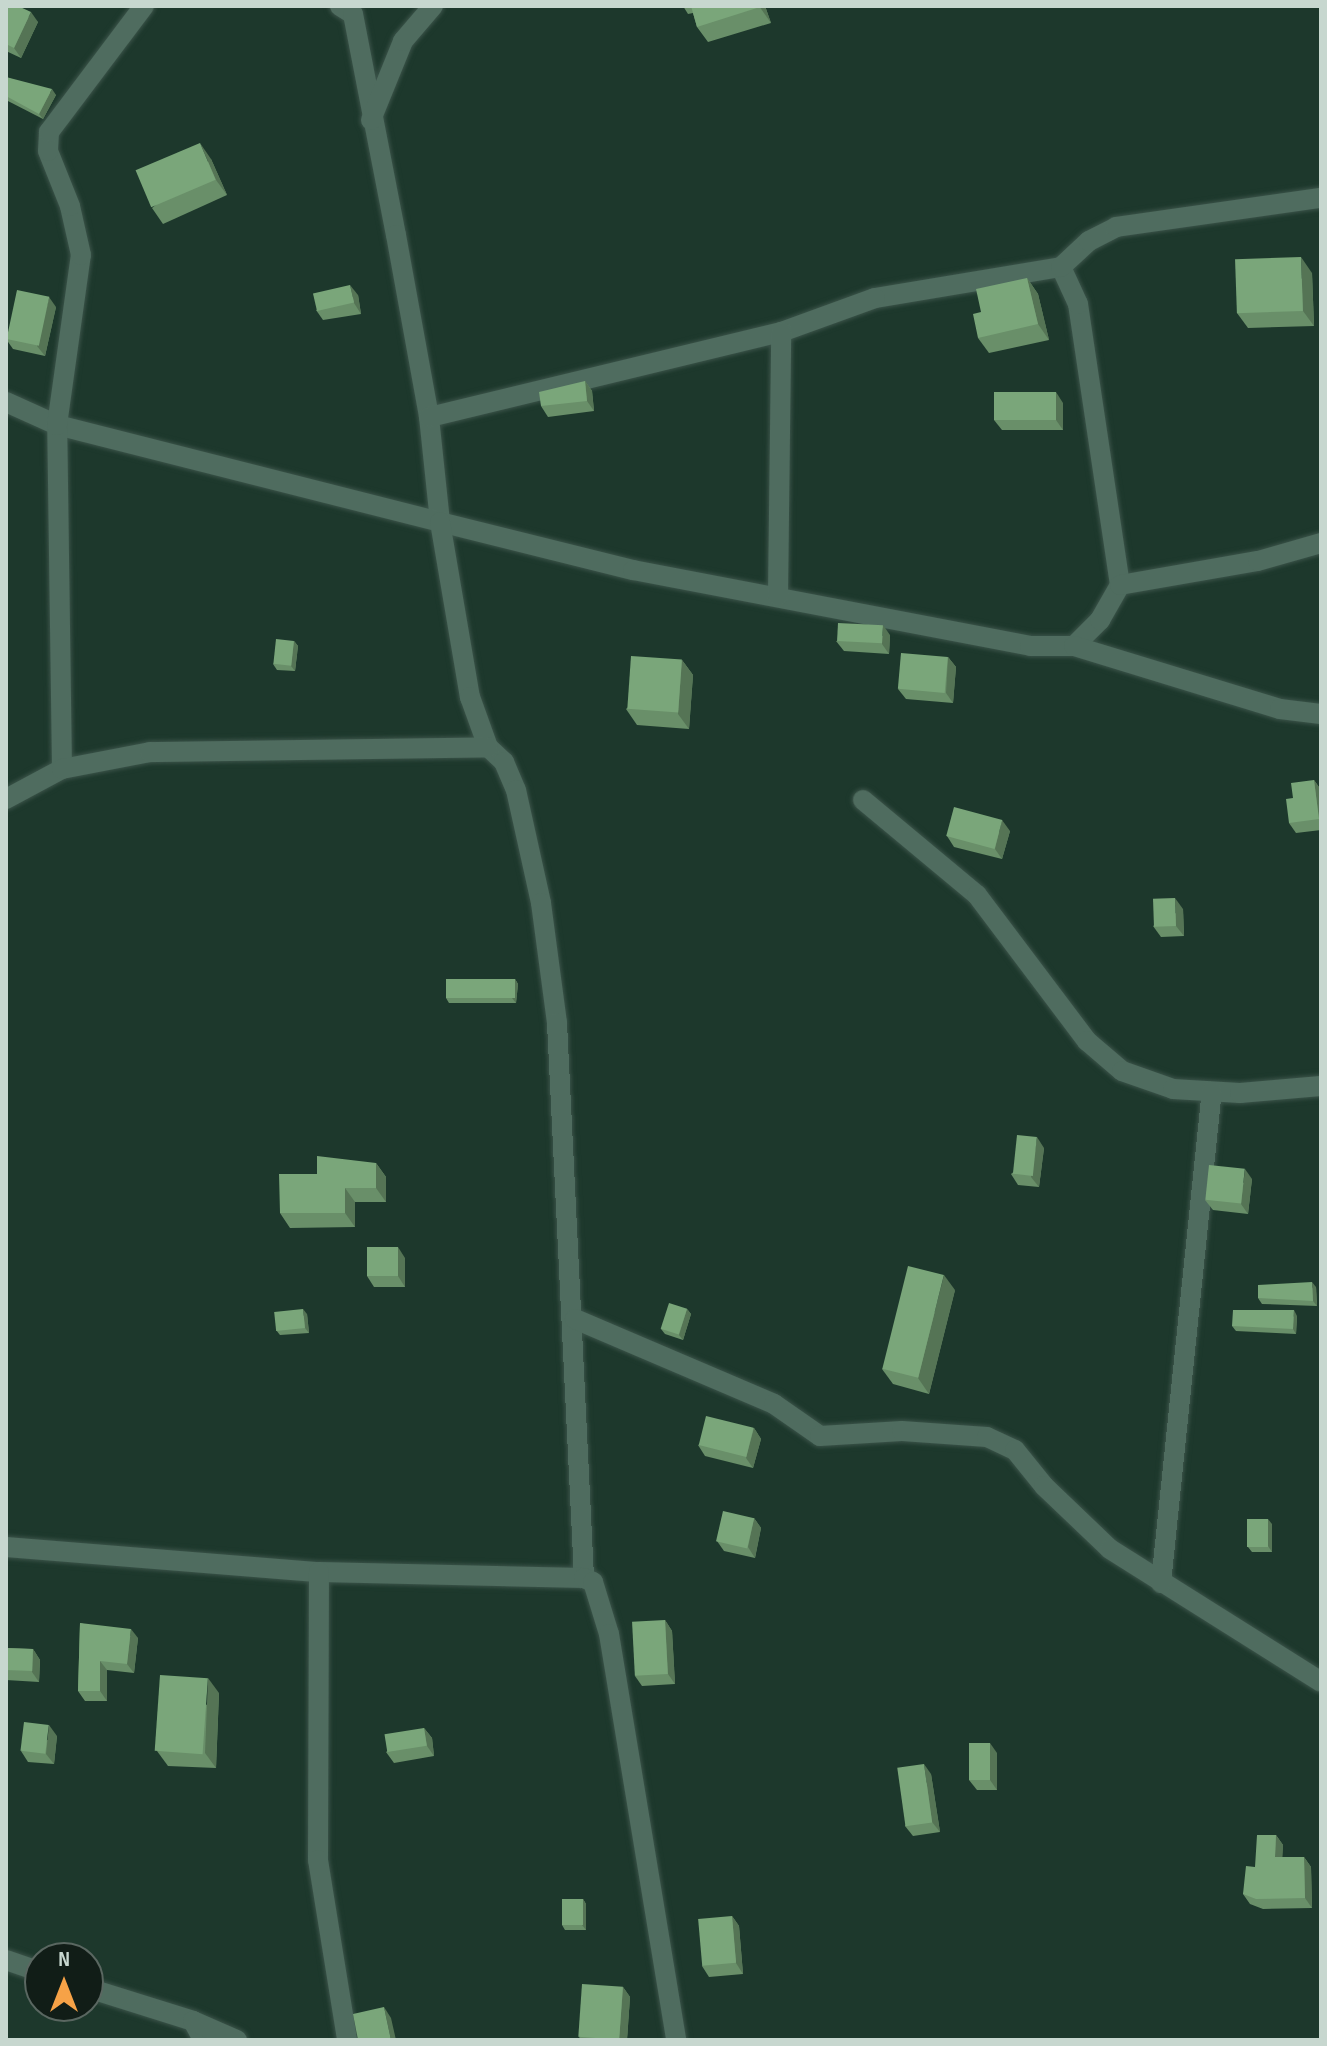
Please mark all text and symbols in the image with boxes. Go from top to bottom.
north arrow [24,1942,104,2022]
text: N [58,1946,70,1973]

